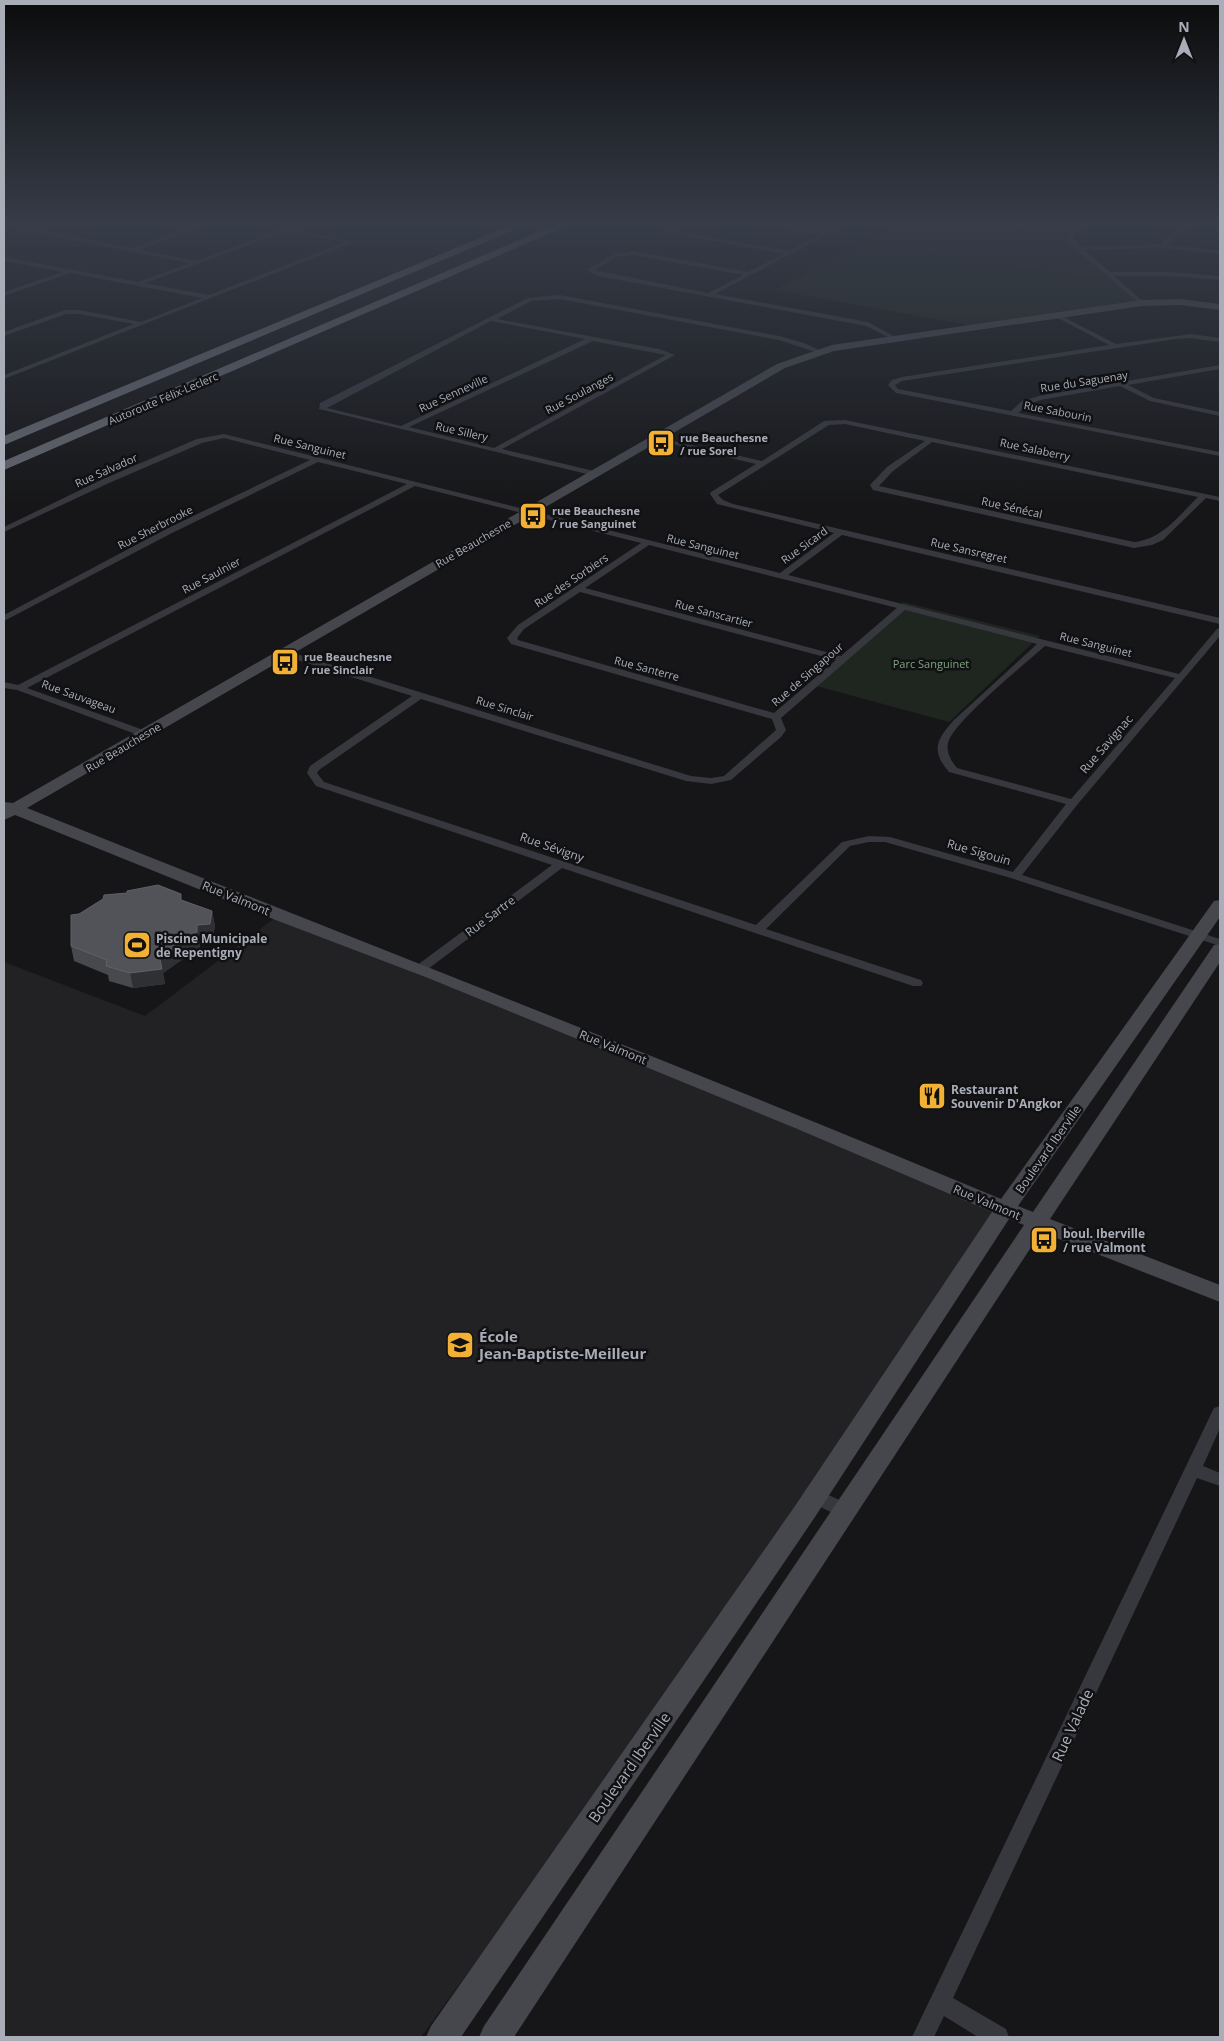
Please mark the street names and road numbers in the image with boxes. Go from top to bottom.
street label: Rue du Saguenay [1039,367,1129,395]
street label: Autoroute Félix-Leclerc [106,368,220,428]
street label: Rue Soulanges [542,369,616,417]
street label: Rue Senneville [416,370,490,416]
street label: Rue Sabourin [1023,397,1093,425]
street label: Rue Sillery [434,418,490,444]
street label: Rue Sanguinet [272,430,348,462]
street label: Rue Salaberry [999,434,1072,464]
street label: Rue Salvador [72,449,140,490]
street label: Rue Sénécal [980,493,1044,521]
street label: Rue Sherbrooke [115,502,195,552]
street label: Rue Beauchesne [432,515,514,571]
street label: Rue Sicard [778,523,830,567]
street label: Rue Sanguinet [665,530,741,562]
street label: Rue Sansregret [929,534,1009,566]
street label: Rue des Sorbiers [531,550,611,610]
street label: Rue Saulnier [179,553,243,597]
street label: Rue Sanscartier [673,595,755,631]
street label: Rue Sanguinet [1058,628,1134,660]
street label: Rue de Singapour [768,638,846,709]
street label: Rue Santerre [613,652,681,684]
street label: Rue Sauvageau [40,676,118,716]
street label: Rue Sinclair [474,692,536,724]
street label: Rue Savignac [1076,711,1137,777]
street label: Rue Beauchesne [83,719,163,775]
street label: Rue Sévigny [518,828,587,866]
street label: Rue Sigouin [945,835,1013,869]
street label: Rue Valmont [200,877,272,919]
street label: Rue Sartre [461,891,519,940]
street label: Rue Valmont [577,1026,649,1068]
street label: Boulevard Iberville [1011,1101,1085,1197]
street label: Rue Valmont [951,1180,1023,1224]
street label: Rue Valade [1047,1686,1097,1764]
street label: Boulevard Iberville [583,1708,675,1826]

